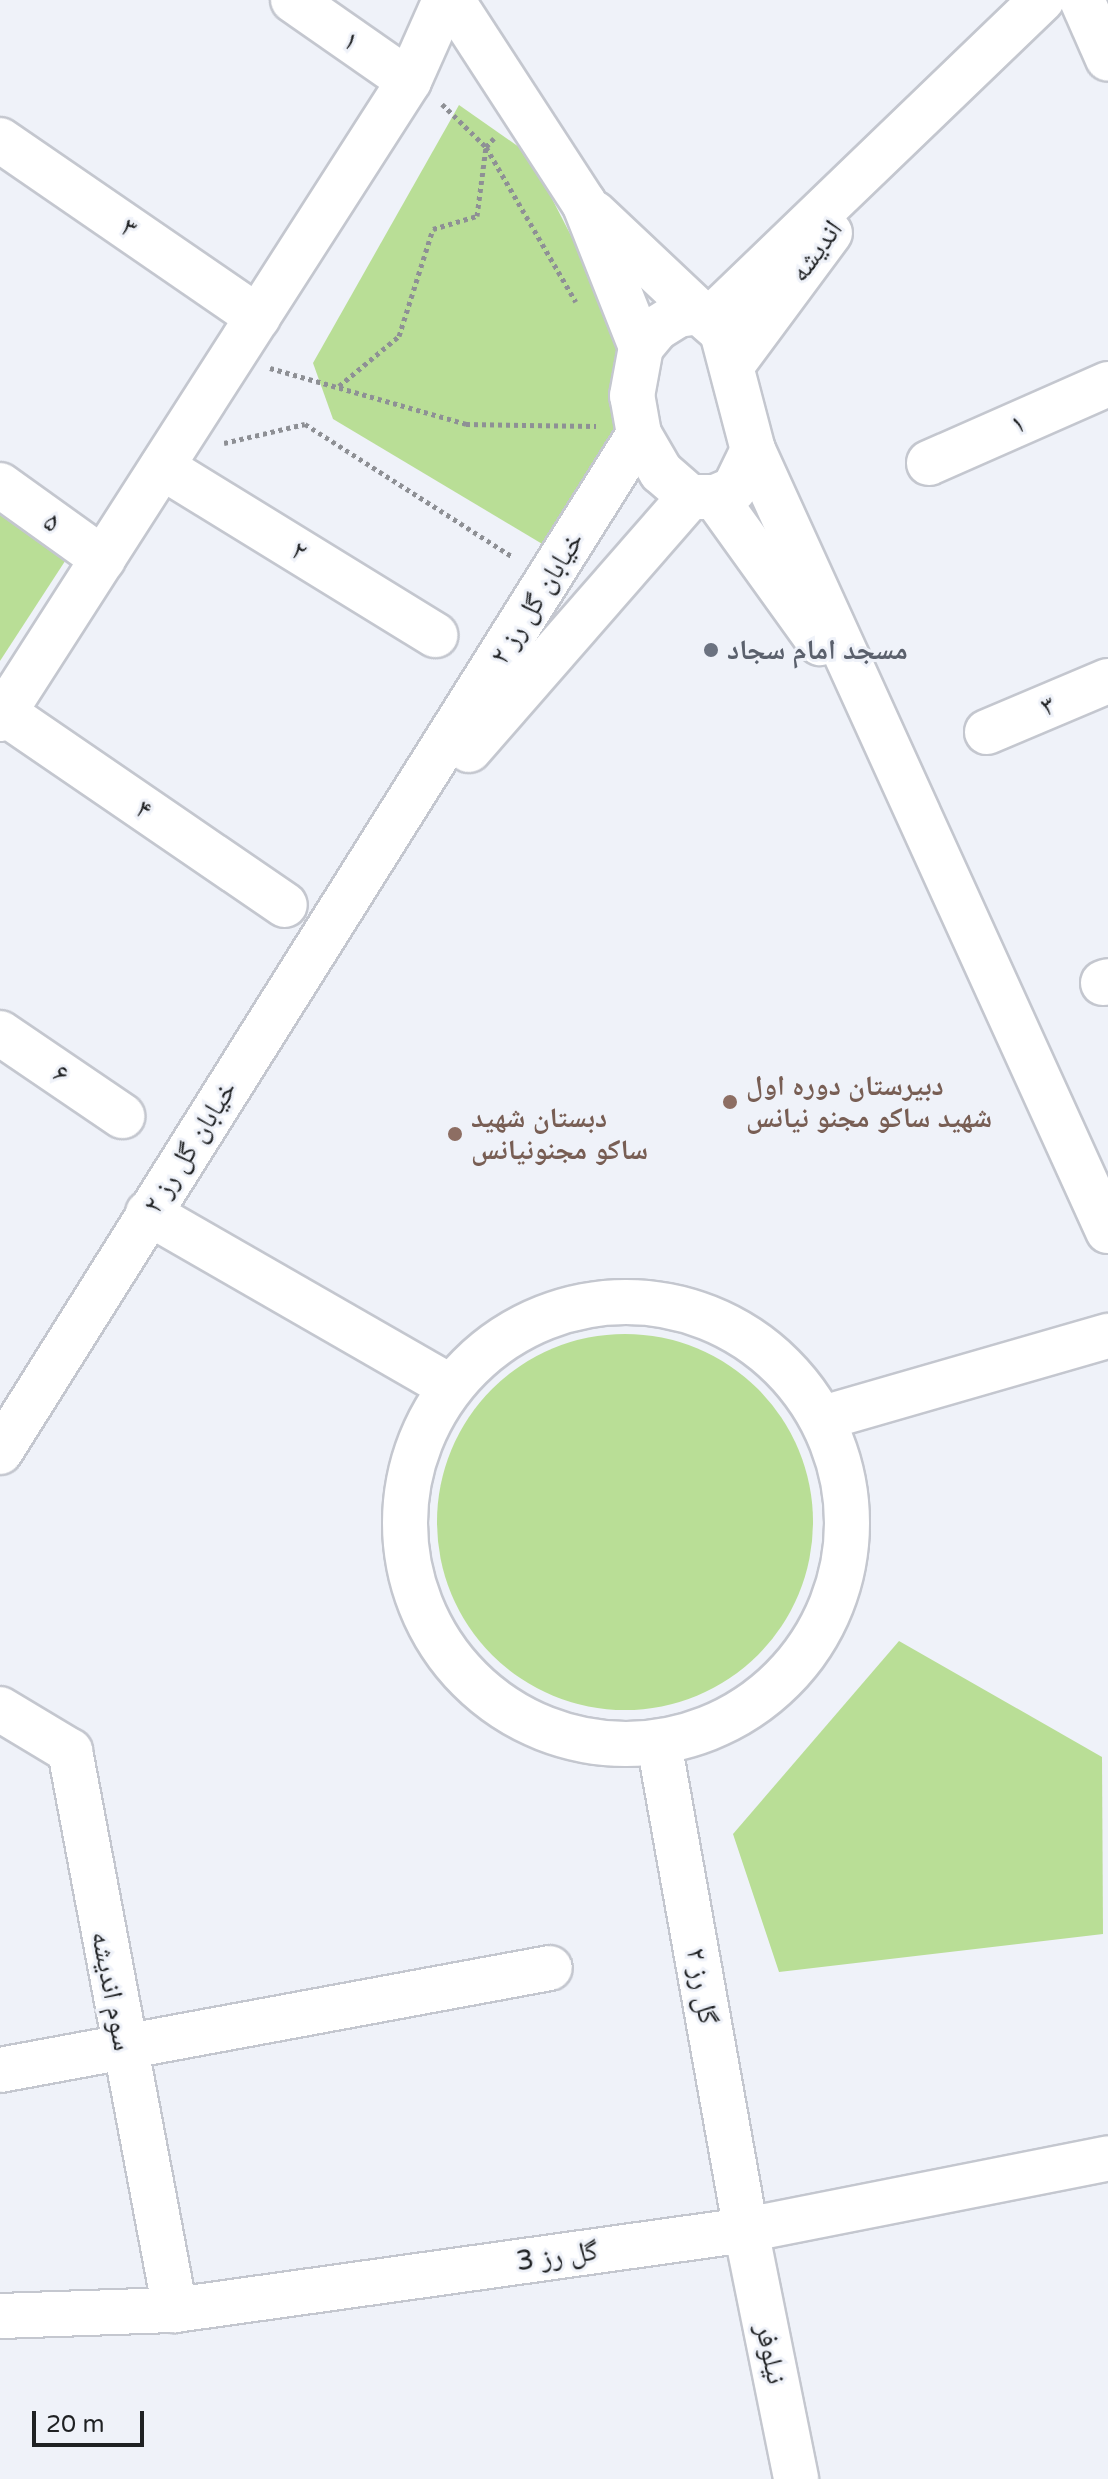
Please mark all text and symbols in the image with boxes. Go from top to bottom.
street label: ۱ [336,24,366,58]
street label: ۳ [114,211,144,245]
street label: اندیشه [782,213,850,289]
street label: ۱ [1005,406,1031,442]
street label: ۵ [37,505,67,539]
street label: خیابان گل رز ۲ [483,525,591,671]
street label: ۲ [285,533,313,569]
place label: مسجد امام سجاد [727,633,908,667]
marker: مسجد امام سجاد [702,641,720,659]
street label: ۳ [1036,688,1060,724]
street label: ۴ [129,792,159,826]
street label: ۶ [46,1057,76,1091]
place label: دبیرستان دوره اول شهید ساکو مجنو نیانس [746,1069,992,1135]
street label: خیابان گل رز ۲ [136,1074,244,1220]
marker: دبیرستان دوره اول شهید ساکو مجنو نیانس [721,1093,739,1111]
place label: دبستان شهید ساکو مجنونیانس [471,1101,648,1167]
marker: دبستان شهید ساکو مجنونیانس [446,1125,464,1143]
street label: سوم اندیشه [84,1928,140,2054]
street label: ۲ گل رز [679,1945,725,2027]
street label: گل رز 3 [514,2234,600,2278]
street label: نیلوفر [748,2321,794,2387]
scale bar [36,2395,148,2445]
text: 20 m [46,2410,104,2439]

